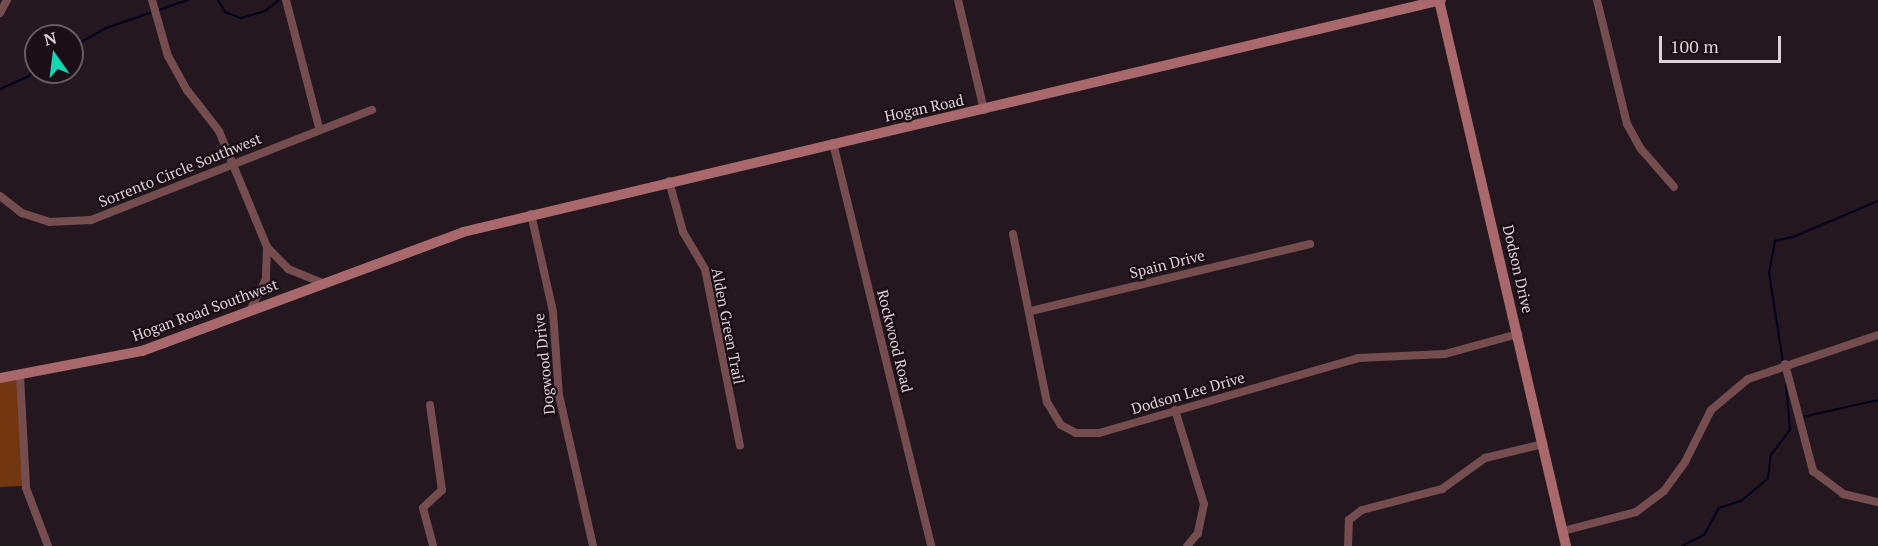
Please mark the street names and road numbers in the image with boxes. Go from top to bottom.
street label: Hogan Road [883,91,965,125]
street label: Sorrento Circle Southwest [96,129,264,211]
street label: Dodson Drive [1499,223,1537,315]
street label: Spain Drive [1127,246,1207,282]
street label: Alden Green Trail [708,266,748,386]
street label: Hogan Road Southwest [130,275,280,345]
street label: Rockwood Road [874,288,916,394]
street label: Dogwood Drive [530,312,558,416]
street label: Dodson Lee Drive [1129,368,1247,418]

